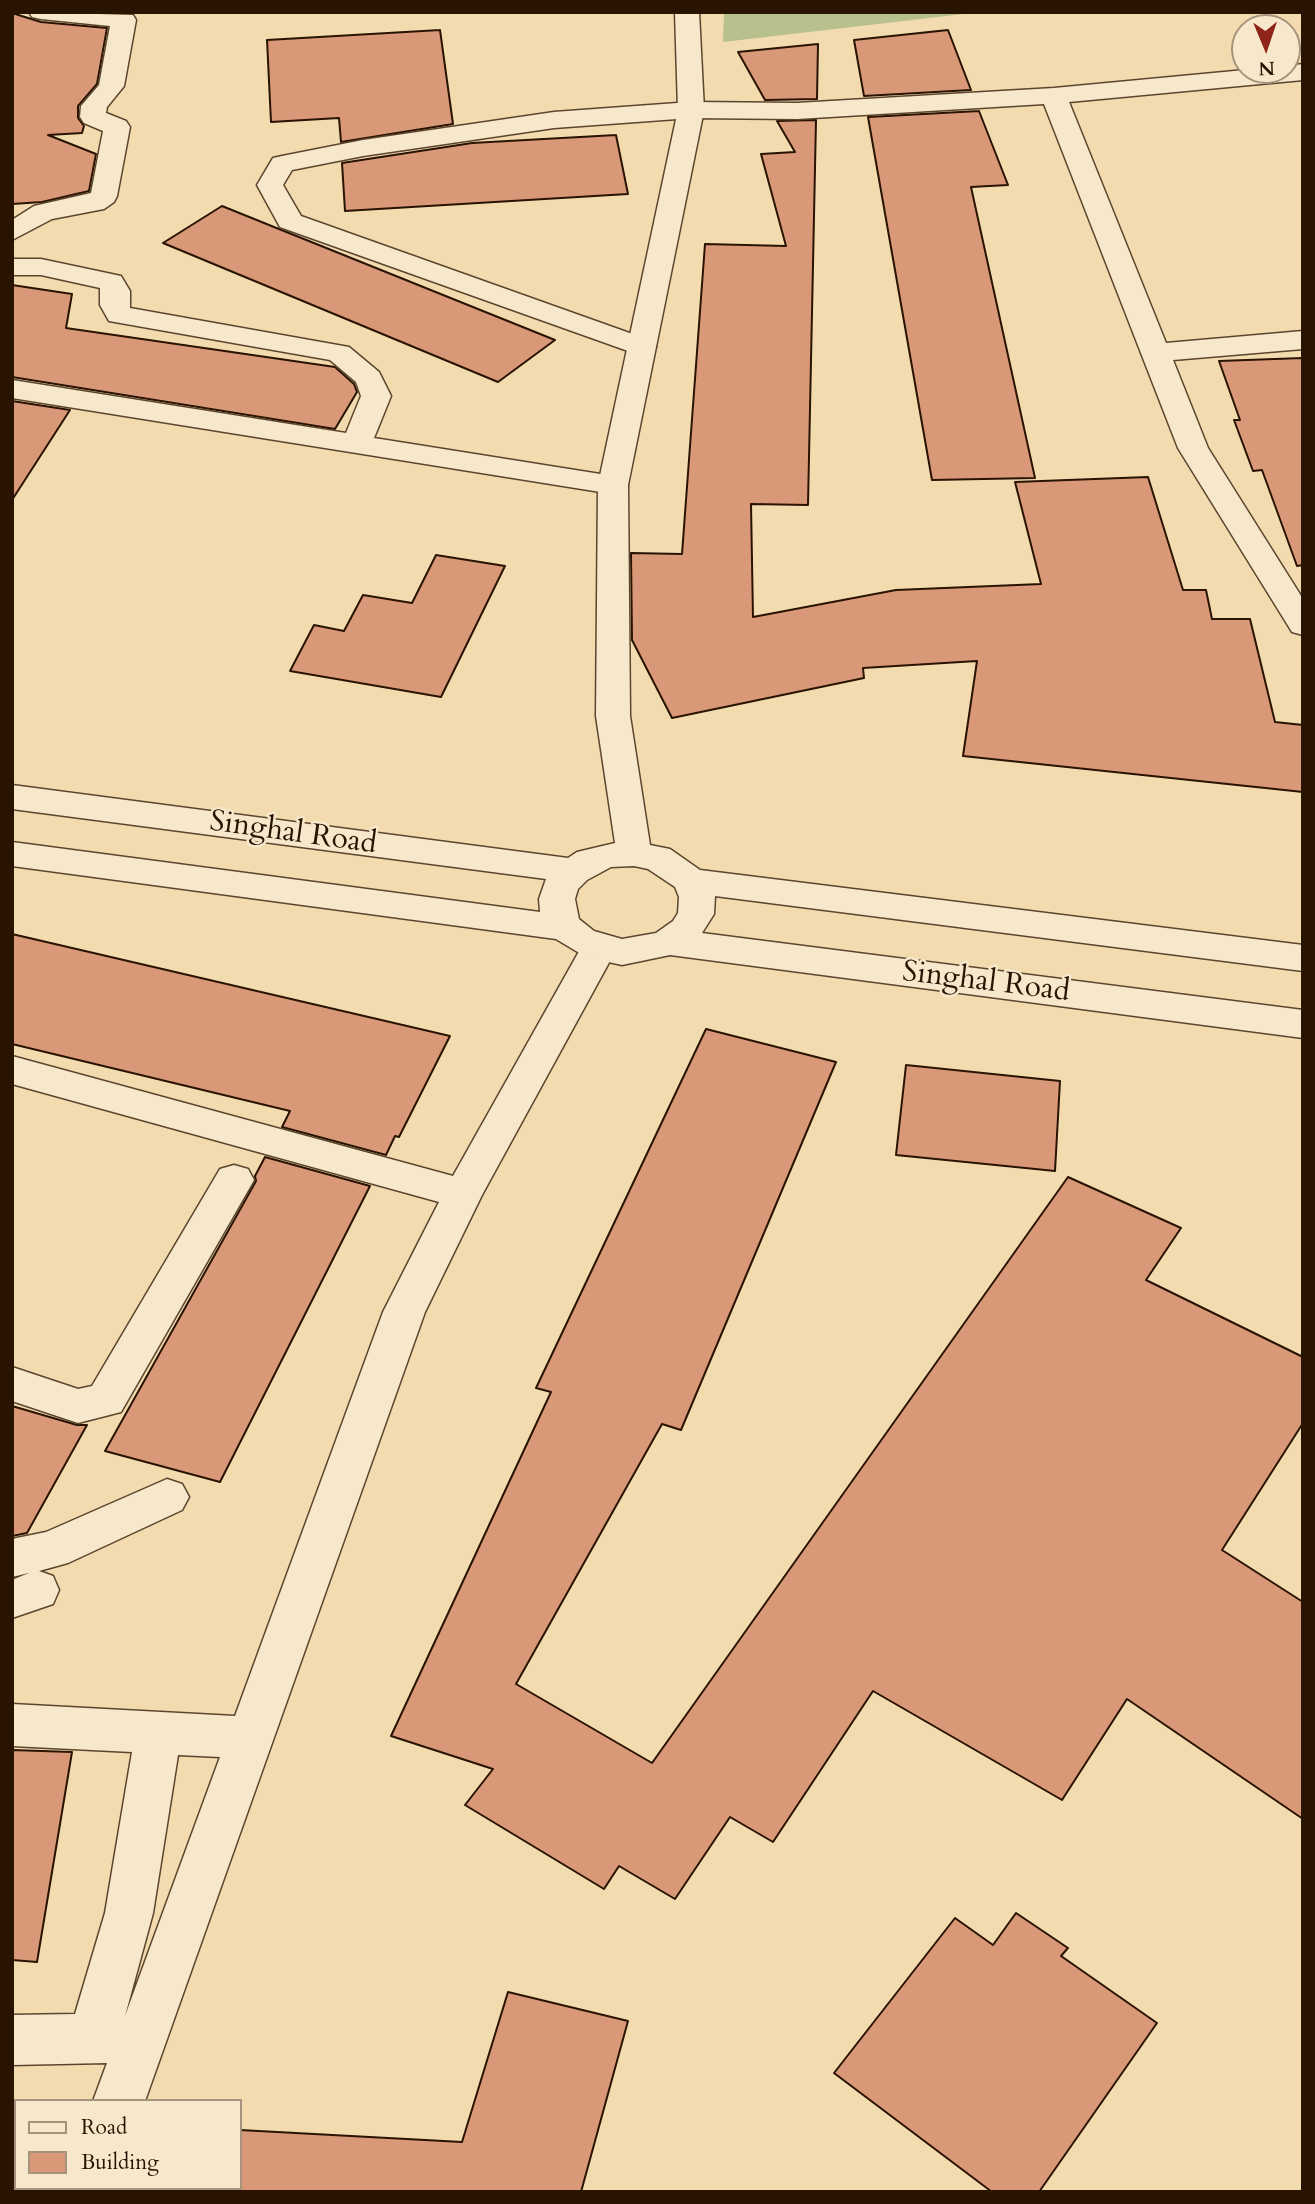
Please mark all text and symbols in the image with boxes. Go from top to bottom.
north arrow [1231,14,1301,84]
text: N [1258,55,1275,81]
street label: Singhal Road [207,804,379,864]
street label: Singhal Road [900,955,1072,1011]
legend [14,2099,242,2190]
text: Road [81,2113,127,2142]
text: Building [81,2148,159,2177]

